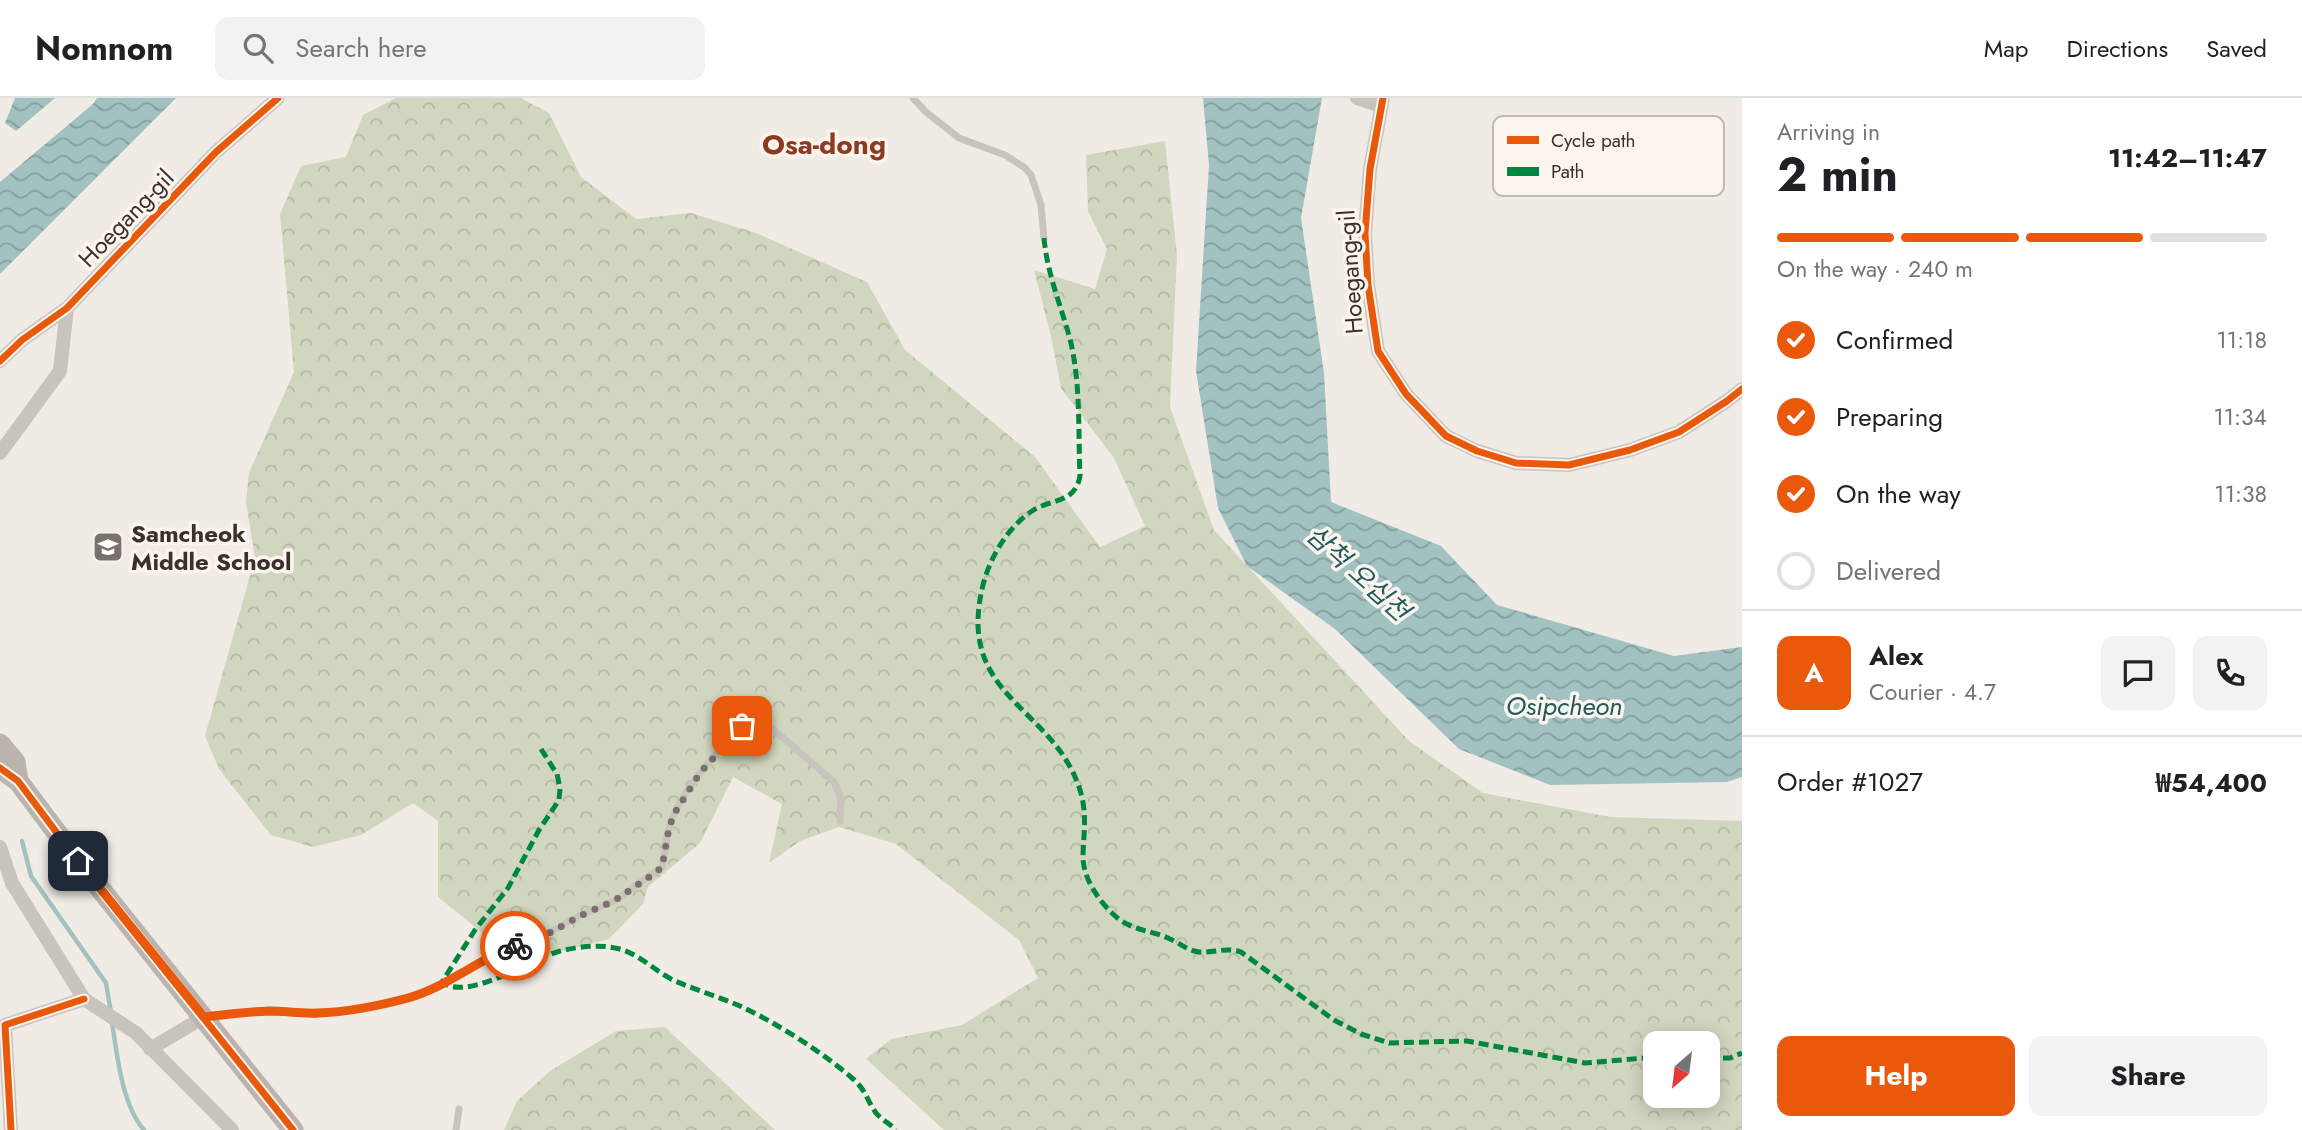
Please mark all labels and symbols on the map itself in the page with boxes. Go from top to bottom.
legend [1493,116,1724,196]
district label: Osa-dong [762,124,886,165]
text: Cycle path [1551,127,1636,154]
text: Path [1551,158,1585,185]
street label: Hoegang-gil [70,161,182,275]
street label: Hoegang-gil [1328,209,1372,335]
place label: Samcheok Middle School [131,516,291,579]
water label: 삼척 오십천 [1298,516,1420,632]
school or university icon: Samcheok Middle School [91,530,125,564]
water label: Osipcheon [1506,687,1622,725]
pin [712,696,772,756]
pin [48,831,108,891]
courier [480,911,550,981]
north arrow [1643,1031,1720,1108]

